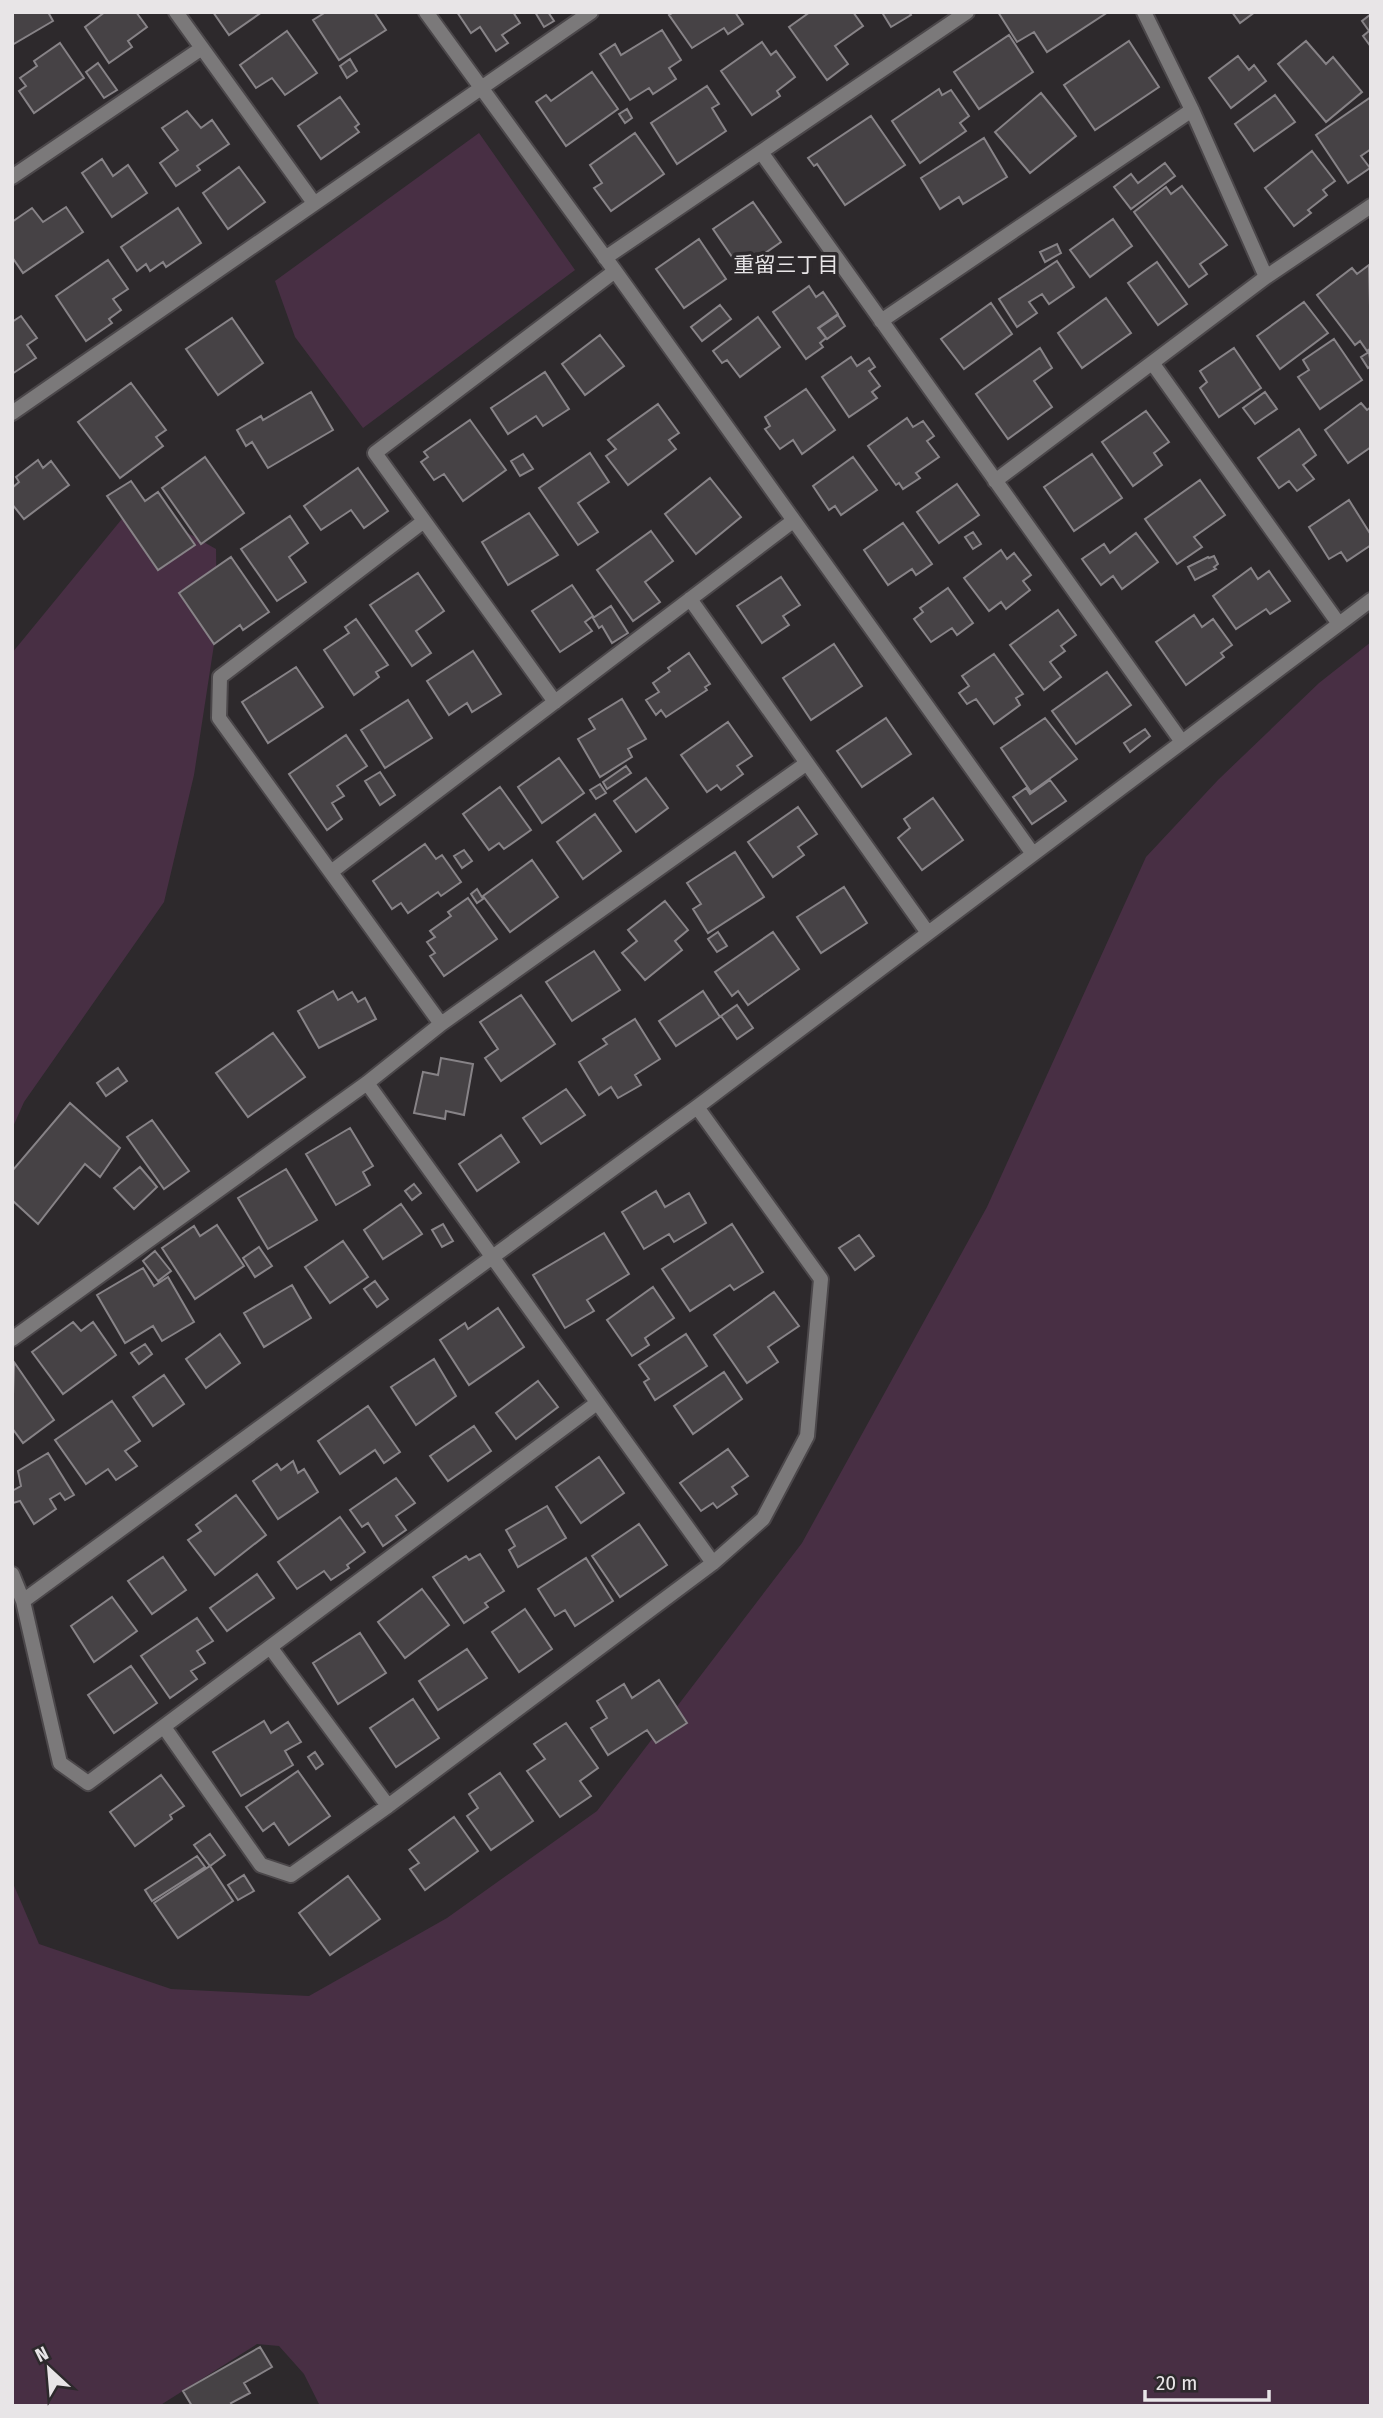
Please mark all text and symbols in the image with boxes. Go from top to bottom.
district label: 重留三丁目 [734,252,839,278]
north arrow [14,2334,84,2404]
text: N [32,2341,52,2367]
scale bar [1145,2358,1269,2402]
text: 20 m [1156,2370,1197,2396]

